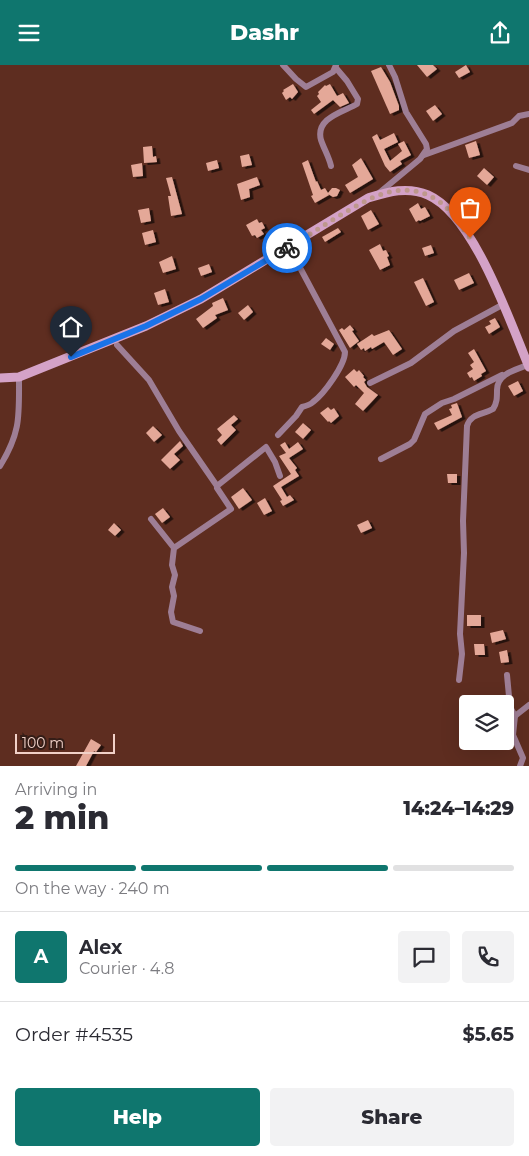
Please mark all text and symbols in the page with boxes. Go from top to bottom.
icon: menu [15,19,43,47]
text: Dashr [230,19,299,46]
icon: share [486,19,514,47]
pin [449,187,491,238]
icon: bag [456,194,484,222]
courier [262,223,312,273]
icon: bike [273,234,301,262]
pin [50,306,92,357]
icon: home [57,313,85,341]
map controls [459,695,514,750]
button: layers [459,695,514,750]
scale bar [15,731,115,754]
text: 100 m [22,734,64,752]
text: Arriving in [15,780,97,799]
text: 14:24–14:29 [403,797,514,820]
text: 2 min [15,798,109,837]
text: On the way · 240 m [15,879,170,898]
button: chat [398,931,450,983]
button: phone [462,931,514,983]
text: Alex [79,936,122,959]
text: A [34,945,48,968]
text: Courier · 4.8 [79,959,175,978]
text: Order #4535 [15,1023,133,1046]
text: $5.65 [462,1023,514,1046]
button: Help [15,1088,260,1146]
button: Share [270,1088,514,1146]

